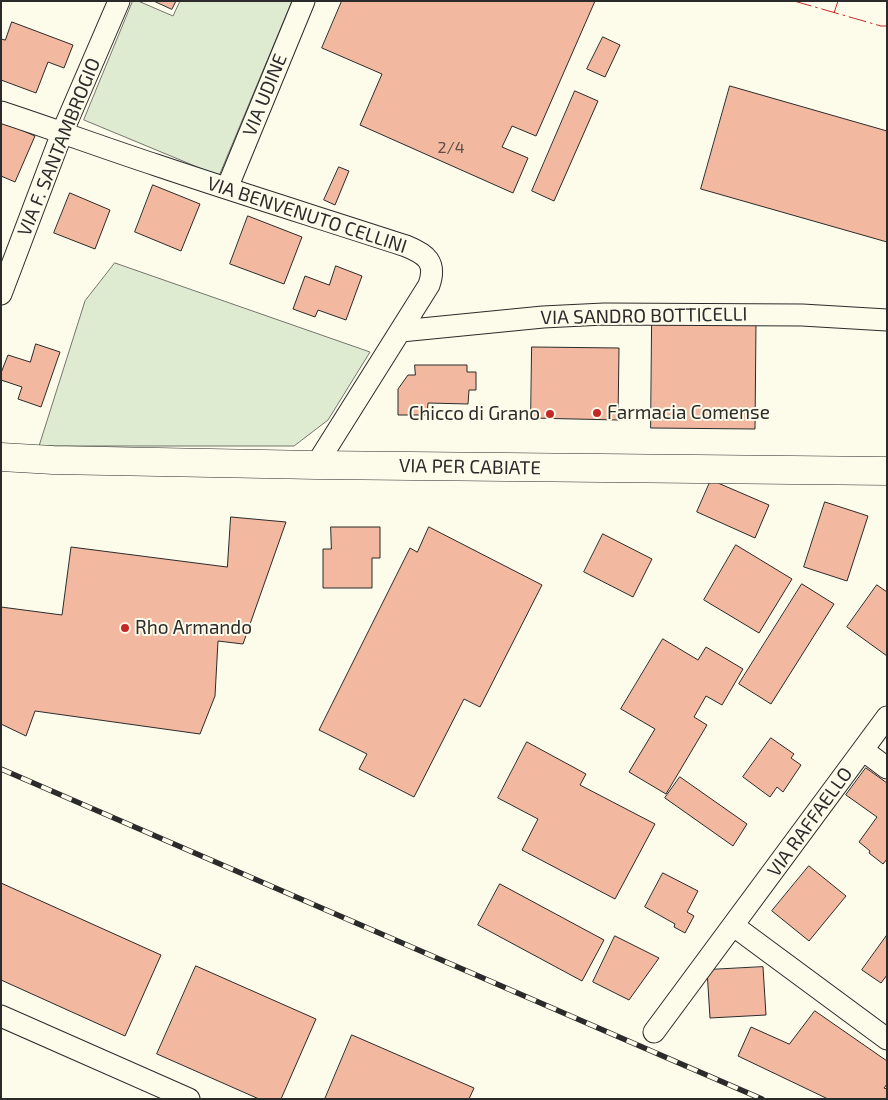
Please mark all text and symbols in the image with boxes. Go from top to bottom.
street label: VIA UDINE [238,50,292,140]
street label: VIA F. SANTAMBROGIO [13,55,105,239]
house number: 2/4 [437,138,465,158]
street label: VIA BENVENUTO CELLINI [204,172,410,258]
street label: VIA SANDRO BOTTICELLI [540,303,748,329]
place label: Farmacia Comense [607,402,770,424]
place label: Chicco di Grano [408,403,540,425]
marker: Farmacia Comense [591,407,603,419]
marker: Chicco di Grano [544,408,556,420]
street label: VIA PER CABIATE [399,454,541,480]
place label: Rho Armando [135,617,252,639]
marker: Rho Armando [119,622,131,634]
street label: VIA RAFFAELLO [763,763,857,881]

